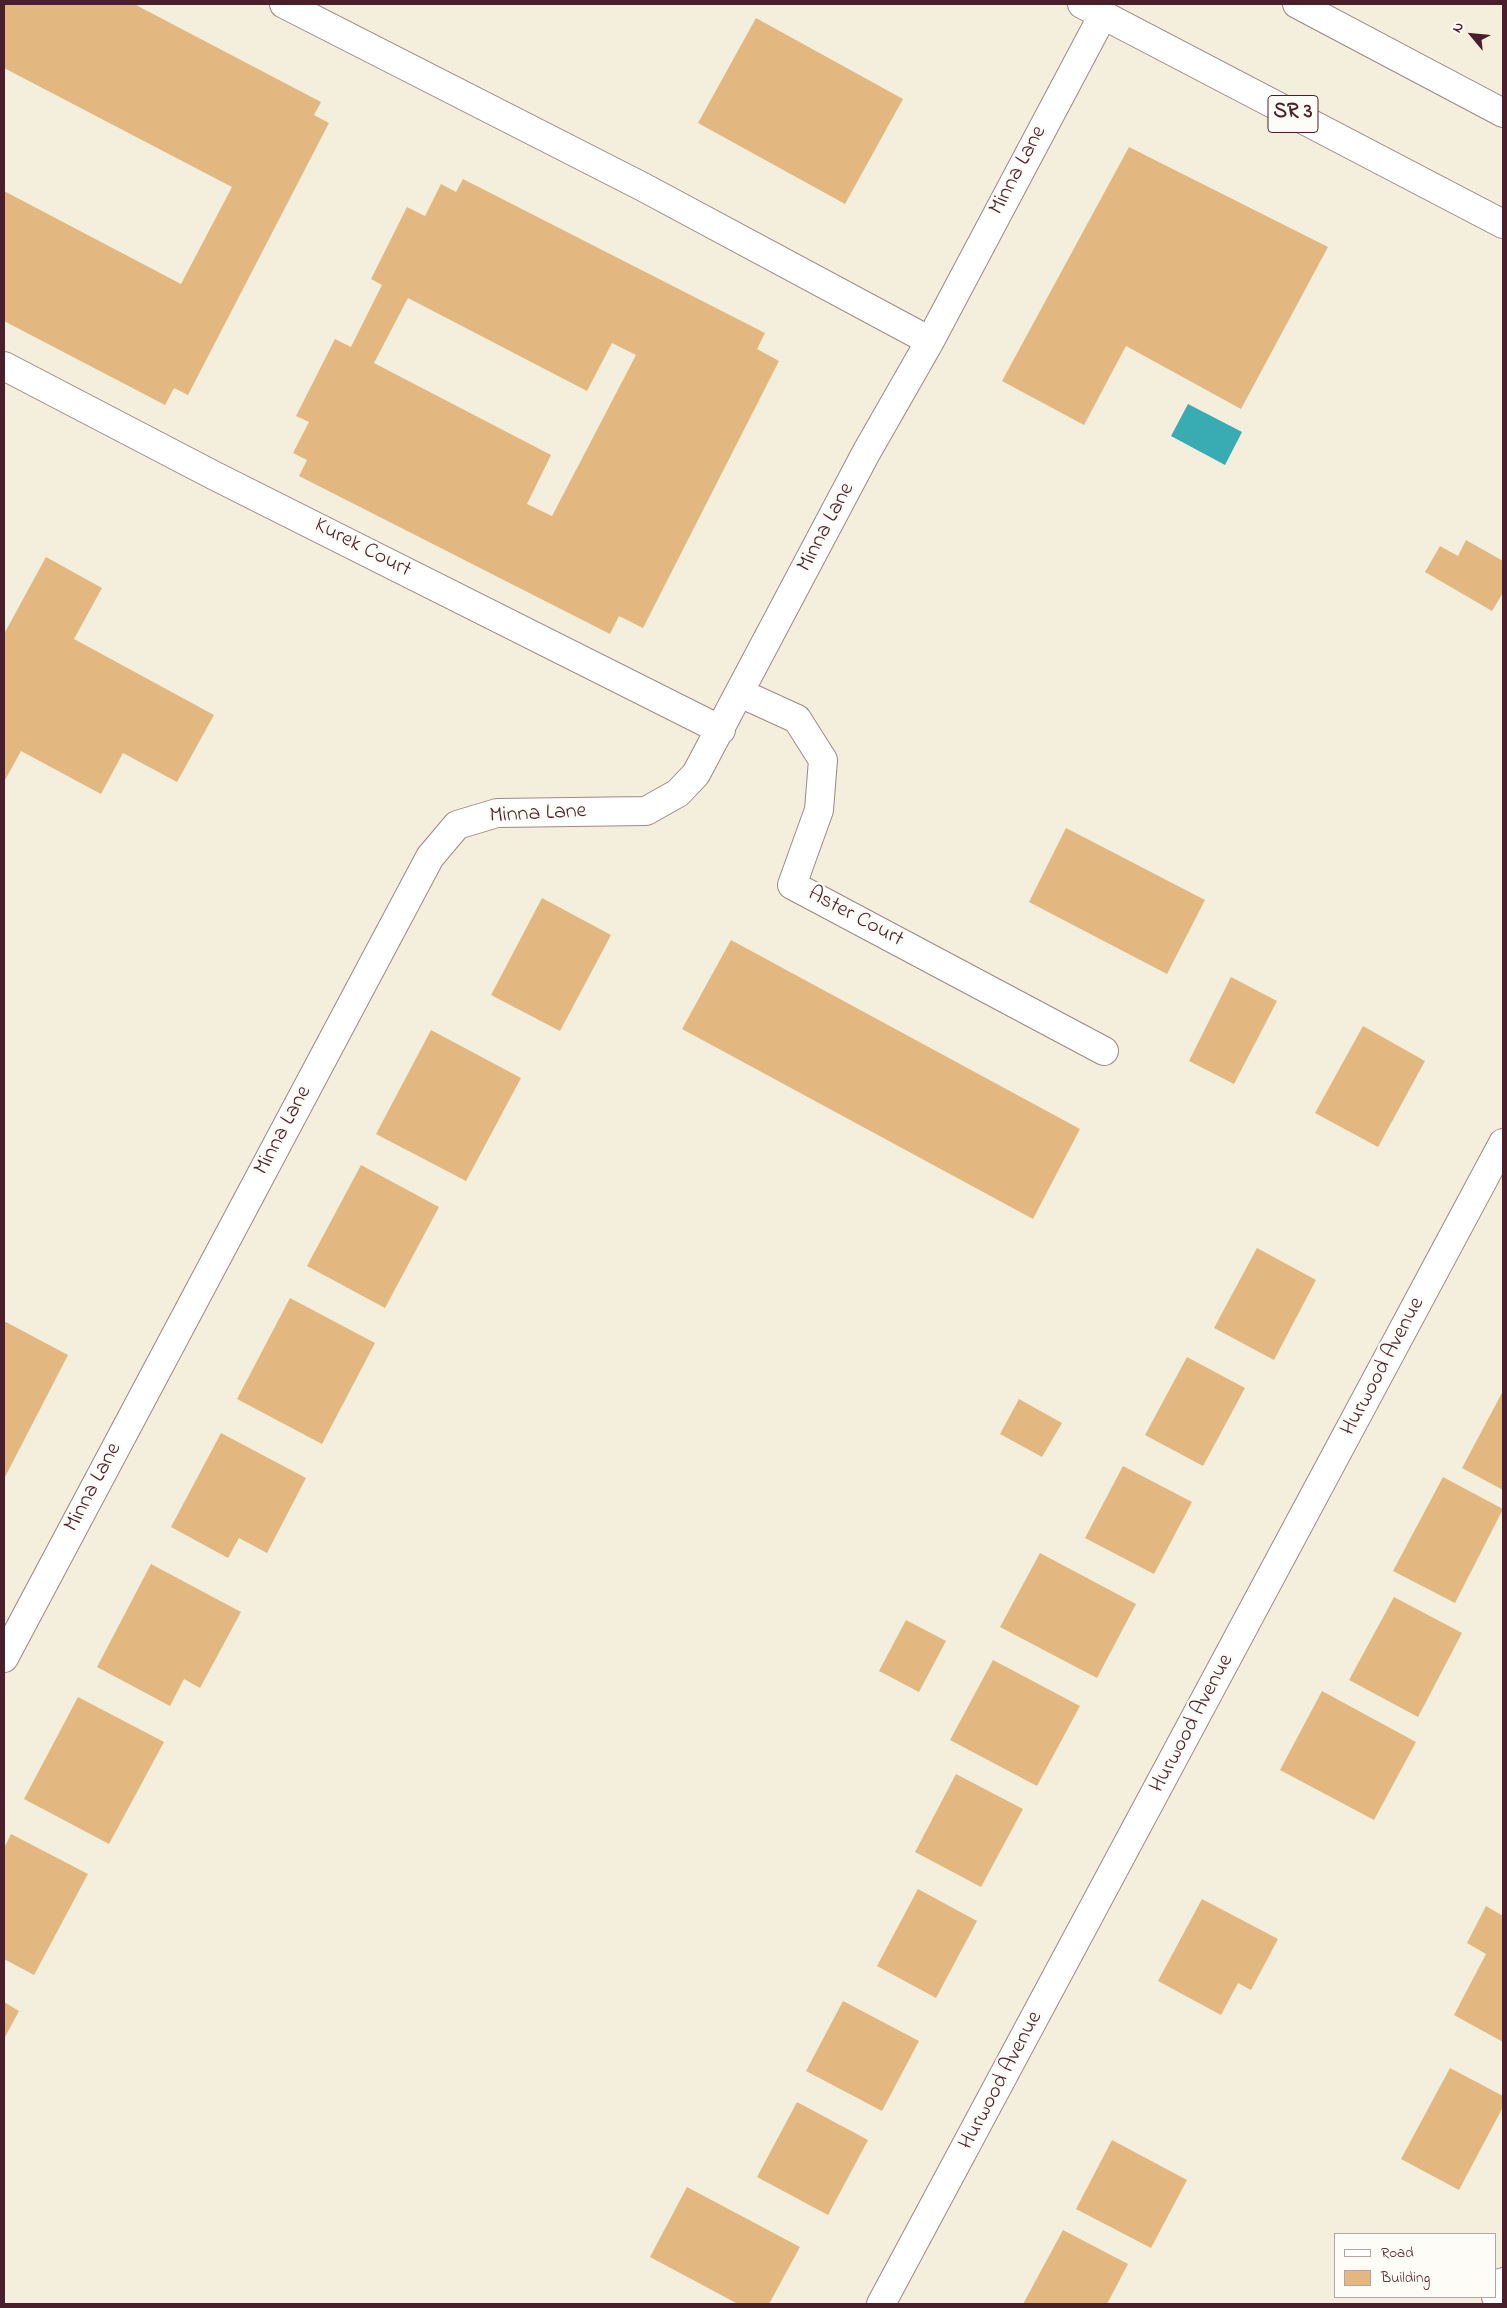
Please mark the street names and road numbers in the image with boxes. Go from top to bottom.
road number: SR 3 [1268,96,1318,132]
street label: Minna Lane [985,122,1053,220]
street label: Minna Lane [793,479,861,577]
street label: Kurek Court [309,513,415,585]
street label: Minna Lane [489,799,587,831]
street label: Aster Court [803,882,907,954]
street label: Minna Lane [250,1082,318,1180]
street label: Hurwood Avenue [1336,1293,1432,1441]
street label: Minna Lane [60,1439,128,1537]
street label: Hurwood Avenue [1145,1650,1241,1798]
street label: Hurwood Avenue [954,2007,1050,2155]

